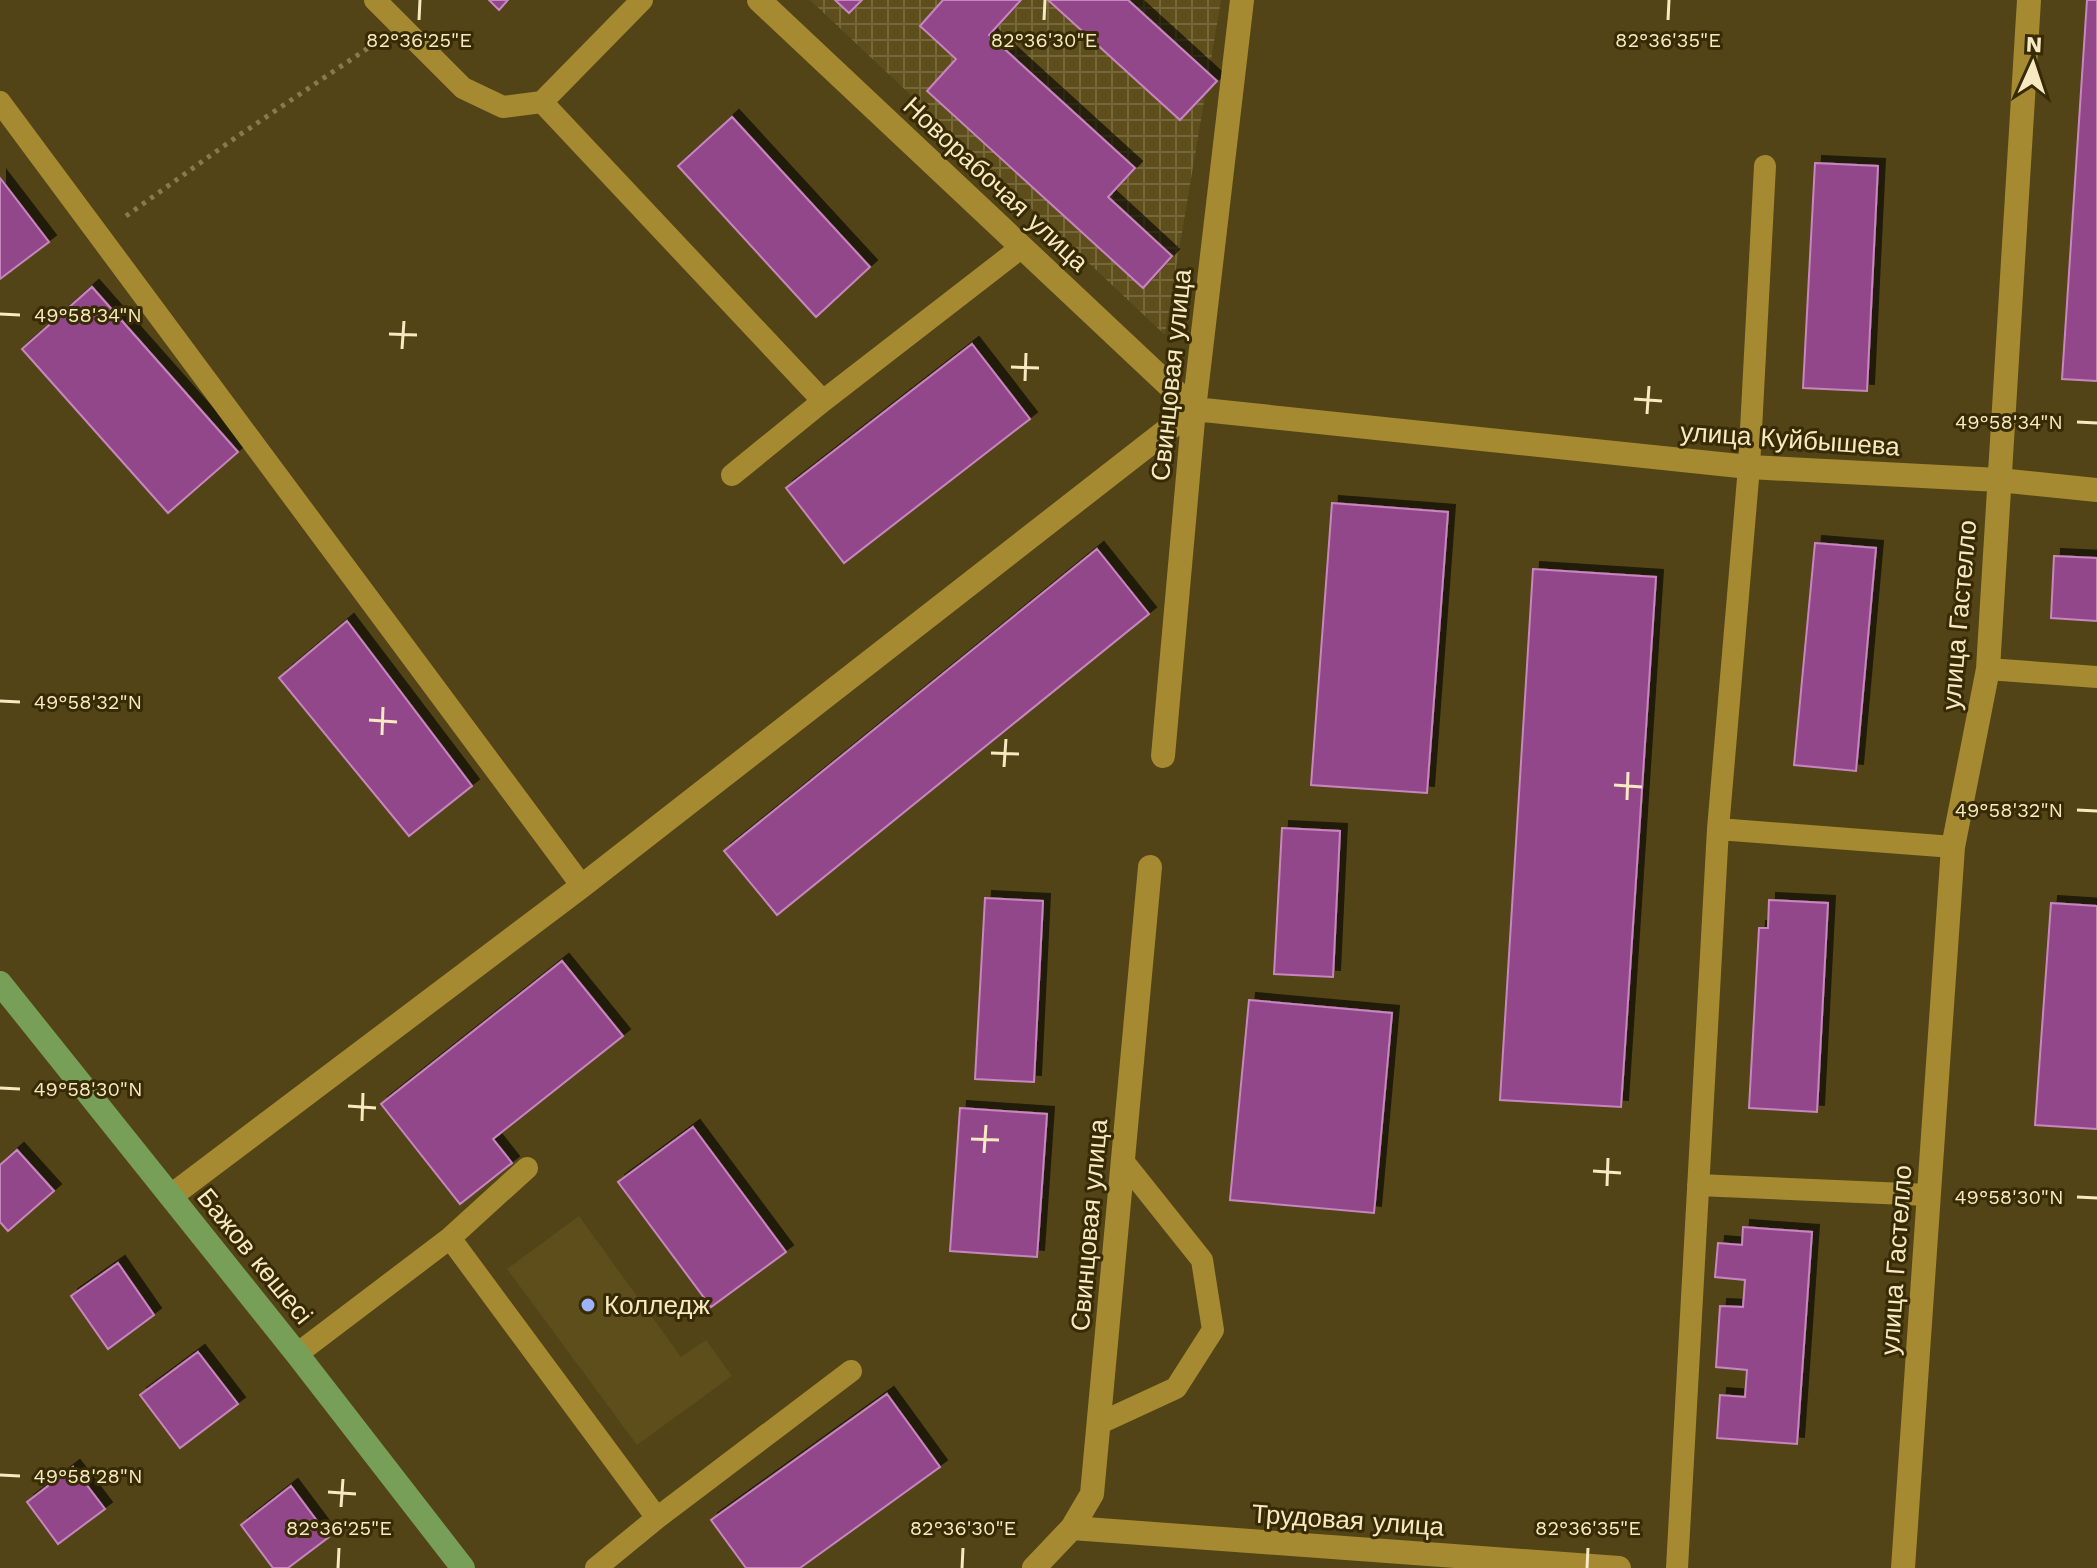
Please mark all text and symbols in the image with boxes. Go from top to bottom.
north arrow [1993,24,2073,104]
text: 82°36'25"E [366,28,472,52]
text: 82°36'30"E [991,28,1097,52]
text: 82°36'35"E [1615,28,1721,52]
text: N [2025,32,2043,57]
street label: Новорабочая улица [898,91,1095,278]
street label: Свинцовая улица [1145,267,1197,482]
text: 49°58'34"N [34,303,142,327]
text: 49°58'34"N [1955,410,2063,434]
street label: улица Куйбышева [1679,416,1901,462]
street label: улица Гастелло [1936,519,1982,711]
text: 49°58'32"N [34,690,142,714]
text: 49°58'32"N [1955,798,2063,822]
text: 49°58'30"N [33,1077,143,1101]
street label: Свинцовая улица [1065,1117,1113,1332]
street label: улица Гастелло [1874,1164,1918,1356]
street label: Бажов көшесі [191,1182,319,1330]
text: 49°58'30"N [1954,1185,2064,1209]
place label: Колледж [604,1290,710,1320]
marker: Колледж [579,1296,597,1314]
text: 49°58'28"N [33,1464,143,1488]
street label: Трудовая улица [1251,1498,1446,1542]
text: 82°36'25"E [286,1516,392,1540]
text: 82°36'30"E [910,1516,1016,1540]
text: 82°36'35"E [1535,1516,1641,1540]

